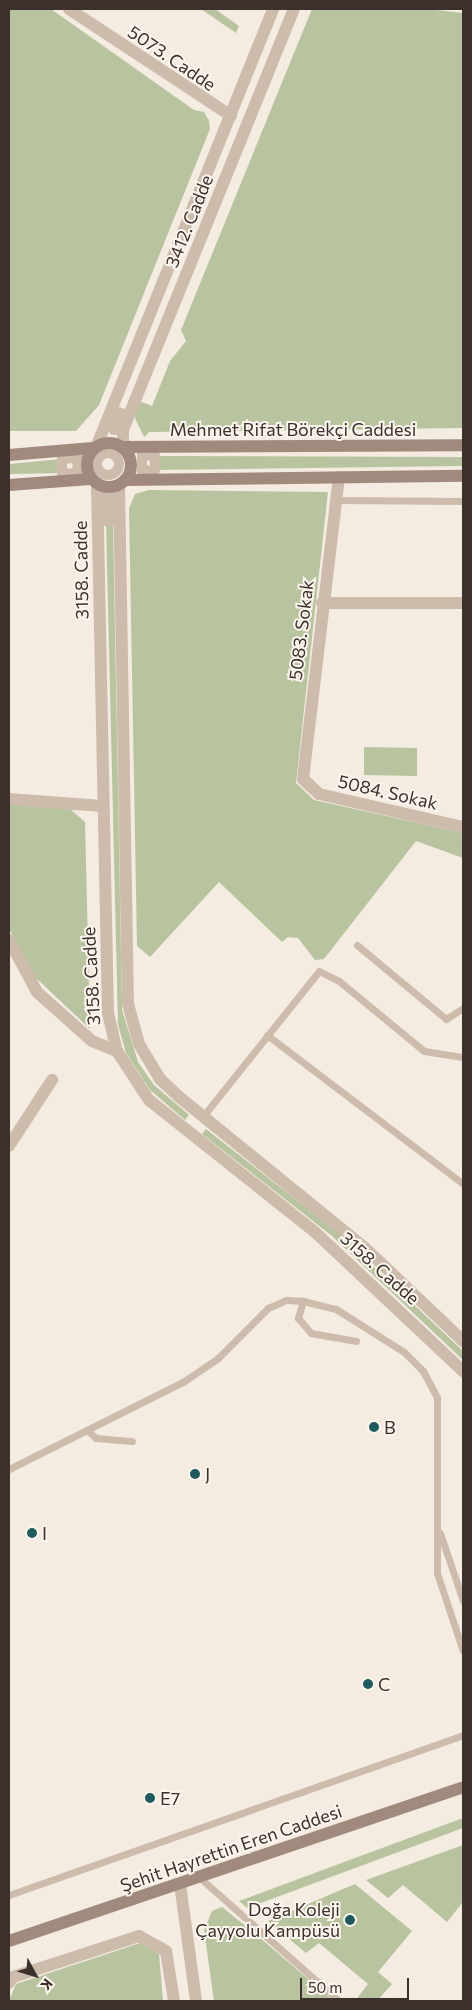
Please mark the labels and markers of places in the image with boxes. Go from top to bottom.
place label: B [384,1416,396,1438]
marker: B [368,1421,380,1433]
place label: J [205,1463,210,1485]
marker: J [189,1468,201,1480]
place label: I [42,1522,47,1544]
marker: I [26,1527,38,1539]
place label: C [378,1673,390,1695]
marker: C [362,1678,374,1690]
place label: E7 [160,1787,180,1809]
marker: E7 [144,1792,156,1804]
place label: Doğa Koleji Çayyolu Kampüsü [195,1899,340,1942]
marker: Doğa Koleji Çayyolu Kampüsü [344,1914,356,1926]

